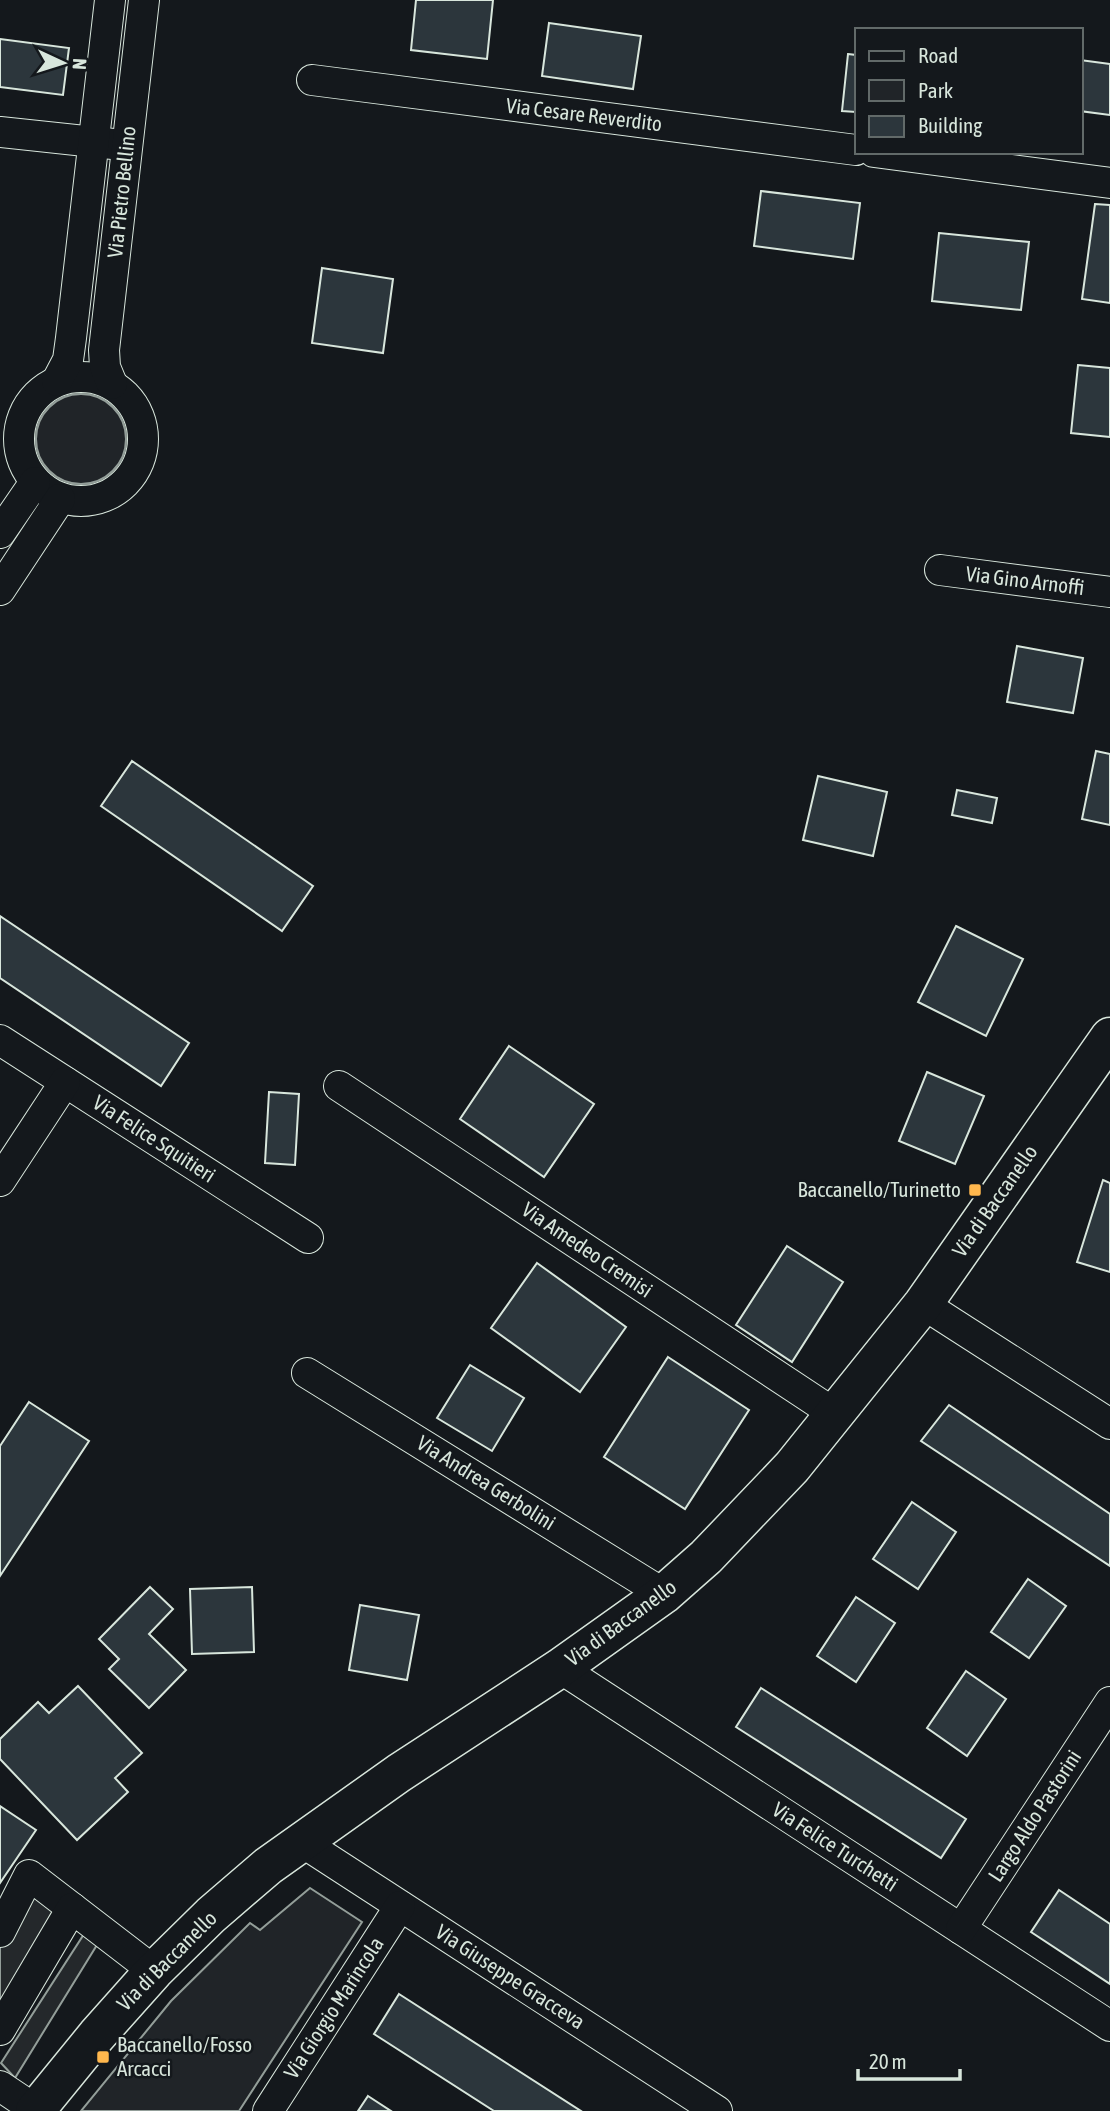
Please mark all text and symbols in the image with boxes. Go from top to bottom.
north arrow [28,28,98,98]
legend [855,28,1082,154]
text: Road [918,43,958,67]
text: N [69,58,91,71]
text: Park [918,78,953,102]
street label: Via Cesare Reverdito [505,93,664,135]
text: Building [918,113,982,137]
street label: Via Pietro Bellino [102,125,140,259]
street label: Via Gino Arnoffi [964,561,1086,599]
street label: Via Felice Squitieri [89,1090,220,1187]
street label: Via di Baccanello [947,1140,1042,1261]
place label: Baccanello/Turinetto [798,1177,961,1201]
marker: Baccanello/Turinetto [967,1182,983,1198]
street label: Via Amedeo Cremisi [518,1197,657,1302]
street label: Via Andrea Gerbolini [413,1430,560,1534]
street label: Via di Baccanello [560,1574,680,1670]
street label: Largo Aldo Pastorini [983,1745,1086,1886]
street label: Via Felice Turchetti [768,1797,903,1896]
street label: Via di Baccanello [112,1906,221,2015]
street label: Via Giuseppe Gracceva [432,1919,590,2033]
street label: Via Giorgio Marincola [278,1932,388,2083]
place label: Baccanello/Fosso Arcacci [117,2032,252,2080]
scale bar [858,2038,960,2082]
marker: Baccanello/Fosso Arcacci [95,2049,111,2065]
text: 20 m [869,2049,907,2073]

